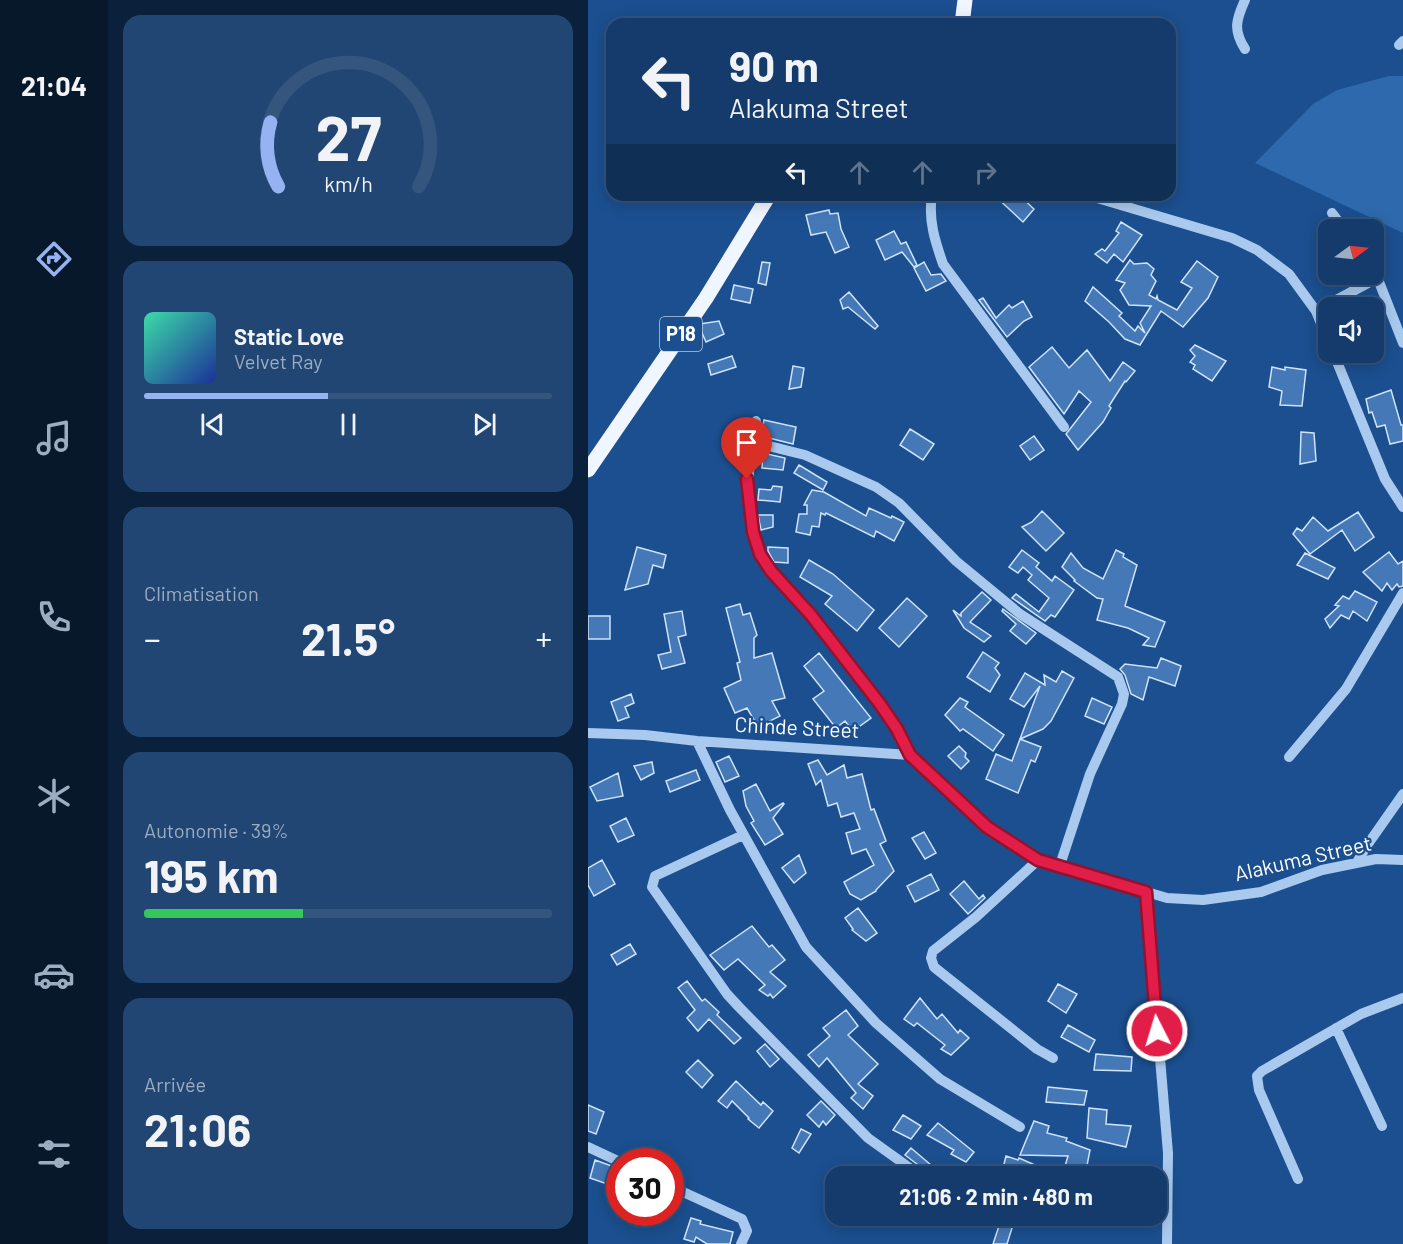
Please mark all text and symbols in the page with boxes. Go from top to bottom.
text: 90 m [729,40,819,90]
icon: left [630,42,708,120]
text: 21:04 [21,69,87,101]
text: Alakuma Street [729,91,909,123]
text: 27 [315,100,381,174]
icon: left [780,156,813,189]
icon: ahead [843,156,876,189]
icon: ahead [906,156,939,189]
icon: right [969,156,1002,189]
text: km/h [324,172,372,197]
north arrow [1318,219,1384,285]
map controls [1318,219,1384,363]
icon: directions [33,238,75,280]
button: sound [1318,297,1384,363]
road number: P18 [660,317,702,351]
text: Static Love [234,323,344,349]
text: Velvet Ray [234,349,323,373]
icon: previous [196,408,229,441]
icon: pause [332,408,365,441]
icon: next [468,408,501,441]
icon: music [33,417,75,459]
pin [721,417,772,479]
icon: arrive [730,426,763,459]
text: Climatisation [144,581,259,605]
icon: phone [33,596,75,638]
text: 21.5° [301,611,395,665]
text: − [144,618,161,658]
text: + [536,618,552,658]
street label: Chinde Street [734,711,860,742]
icon: climate [33,775,75,817]
text: Autonomie · 39% [144,818,288,842]
street label: Alakuma Street [1232,830,1374,885]
text: 195 km [144,848,279,902]
icon: car [33,954,75,996]
position arrow [1125,999,1189,1063]
text: Arrivée [144,1072,206,1096]
text: 21:06 [144,1102,251,1156]
icon: filters [33,1133,75,1175]
speed limit sign: 30 [606,1148,684,1226]
text: 21:06 · 2 min · 480 m [899,1183,1093,1209]

